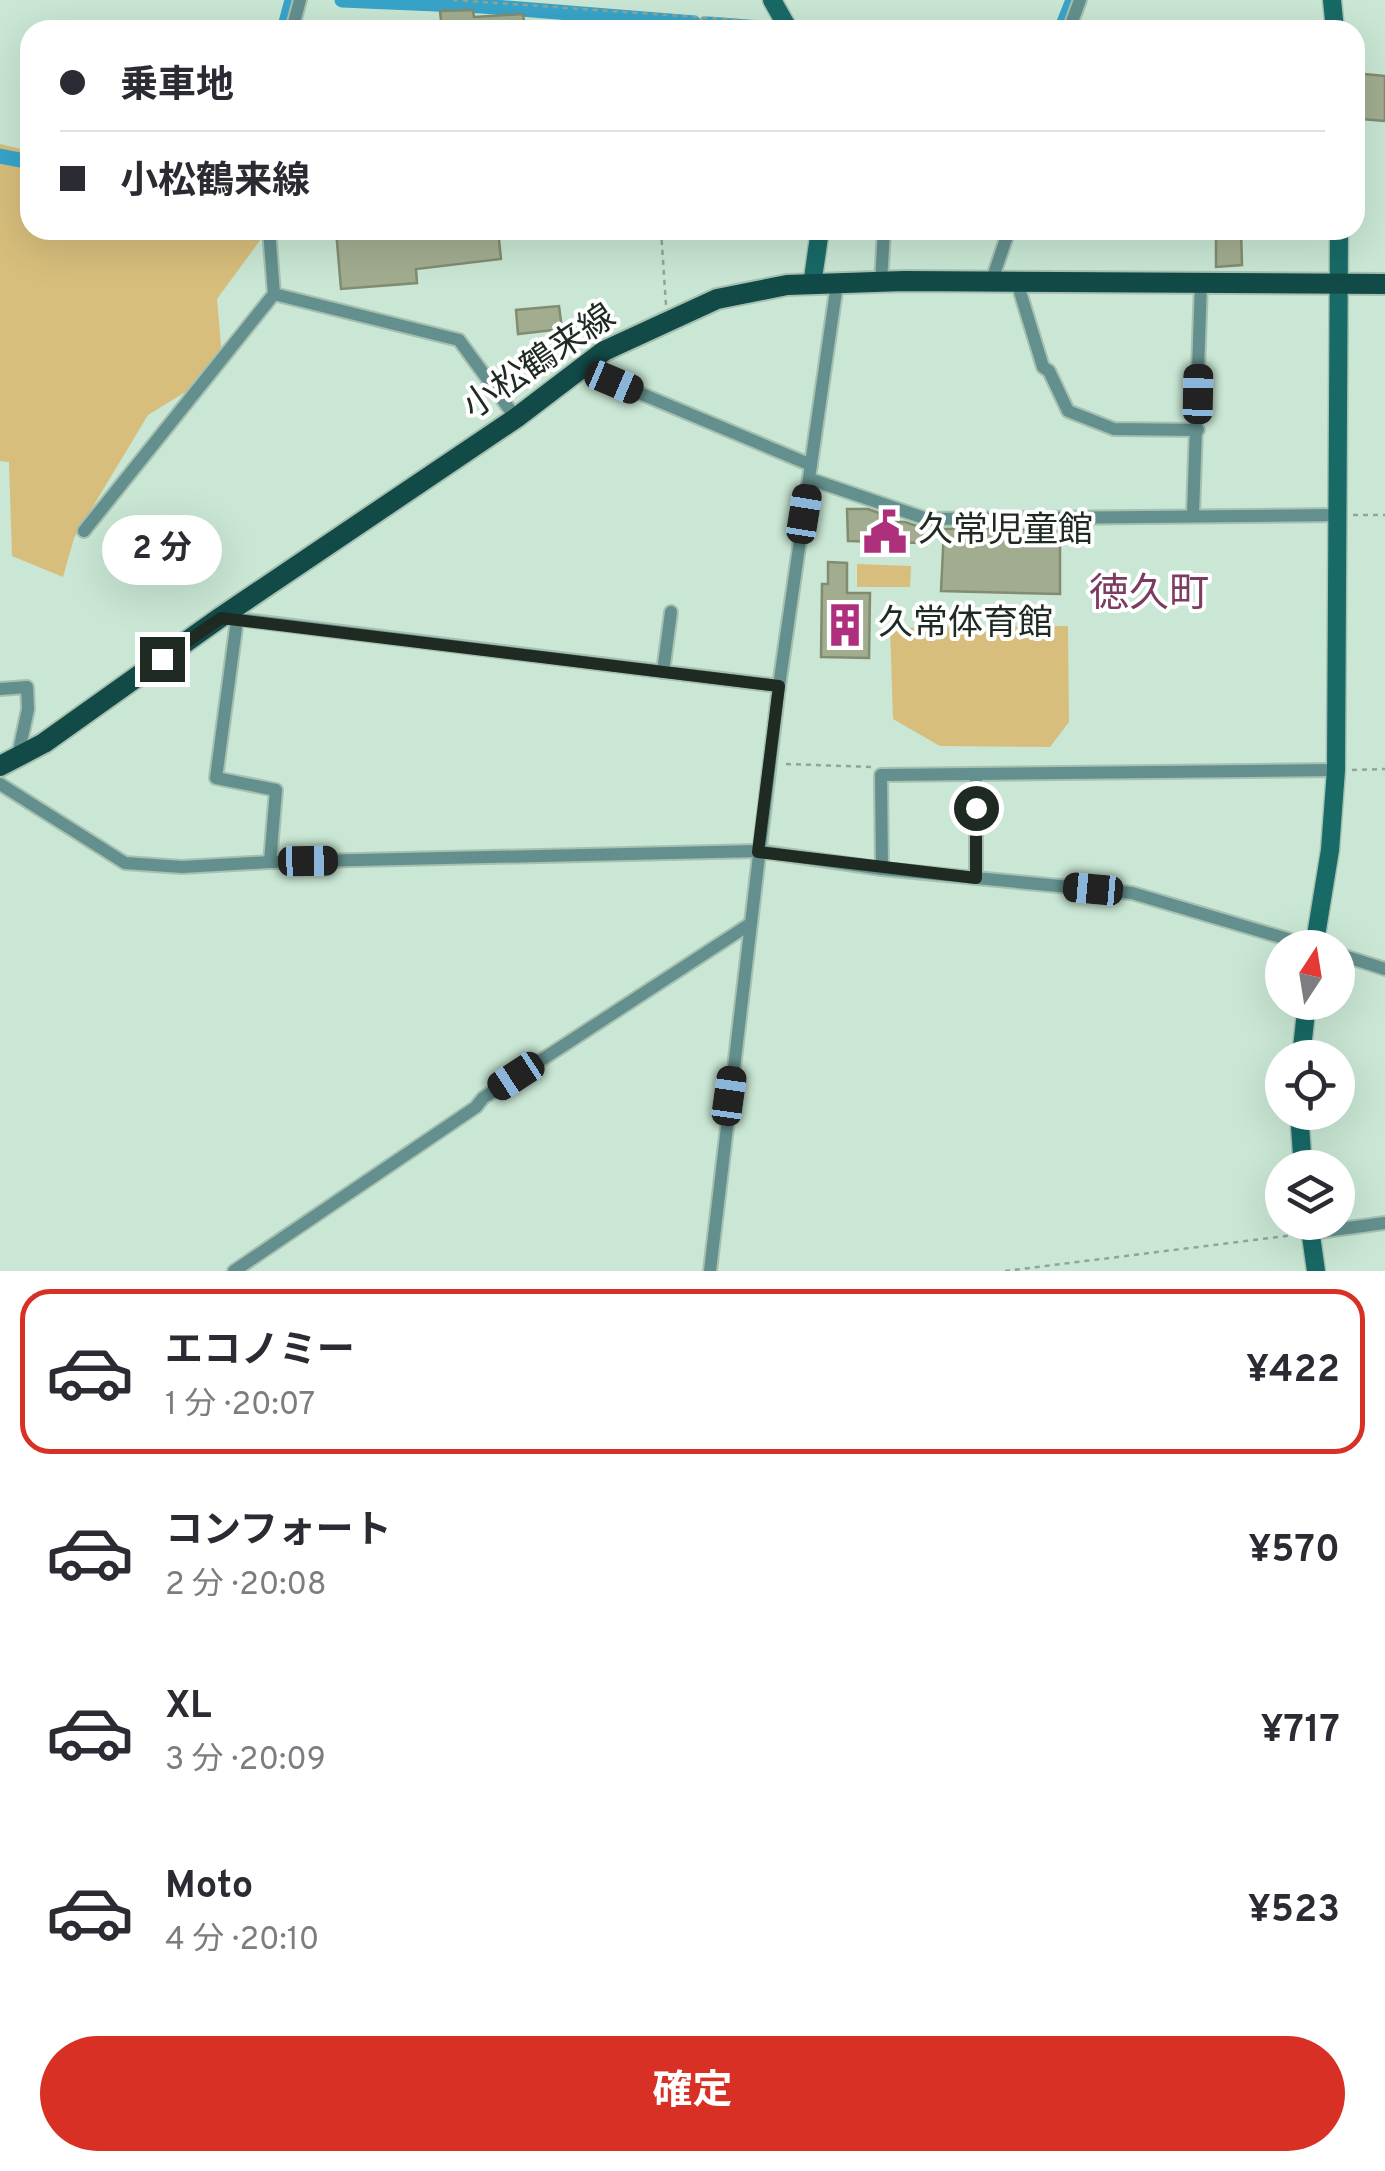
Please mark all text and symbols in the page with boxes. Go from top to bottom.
text: 乗車地 [120,63,234,112]
text: 小松鶴来線 [120,159,310,208]
street label: 小松鶴来線 [455,296,625,430]
car [581,356,647,408]
car [1182,364,1214,424]
car [784,482,824,546]
public building icon: 久常児童館 [861,508,909,556]
place label: 久常児童館 [918,510,1093,554]
callout: 2 分 [102,514,222,584]
text: 2 分 [132,530,192,570]
district label: 徳久町 [1089,571,1209,621]
building icon: 久常体育館 [821,601,869,649]
place label: 久常体育館 [878,603,1053,647]
route end [140,637,185,682]
route start [954,786,999,831]
car [278,845,338,877]
car [1062,871,1124,907]
north arrow [1265,930,1355,1020]
map controls [1265,930,1355,1240]
button: locate [1265,1040,1355,1130]
car [483,1047,549,1105]
car [710,1064,748,1128]
button: layers [1265,1150,1355,1240]
icon: car [45,1327,135,1417]
text: エコノミー [165,1328,355,1377]
text: ¥422 [1246,1347,1340,1396]
text: 1 分 · 20:07 [165,1386,315,1426]
icon: car [45,1507,135,1597]
text: コンフォート [165,1508,392,1557]
text: ¥570 [1248,1527,1340,1576]
text: 2 分 · 20:08 [165,1566,327,1606]
text: XL [165,1683,212,1732]
icon: car [45,1687,135,1777]
text: ¥717 [1260,1707,1340,1756]
text: 3 分 · 20:09 [165,1741,326,1781]
text: Moto [165,1863,253,1912]
icon: car [45,1867,135,1957]
text: ¥523 [1248,1887,1340,1936]
text: 4 分 · 20:10 [165,1921,319,1961]
button: 確定 [40,2036,1345,2151]

